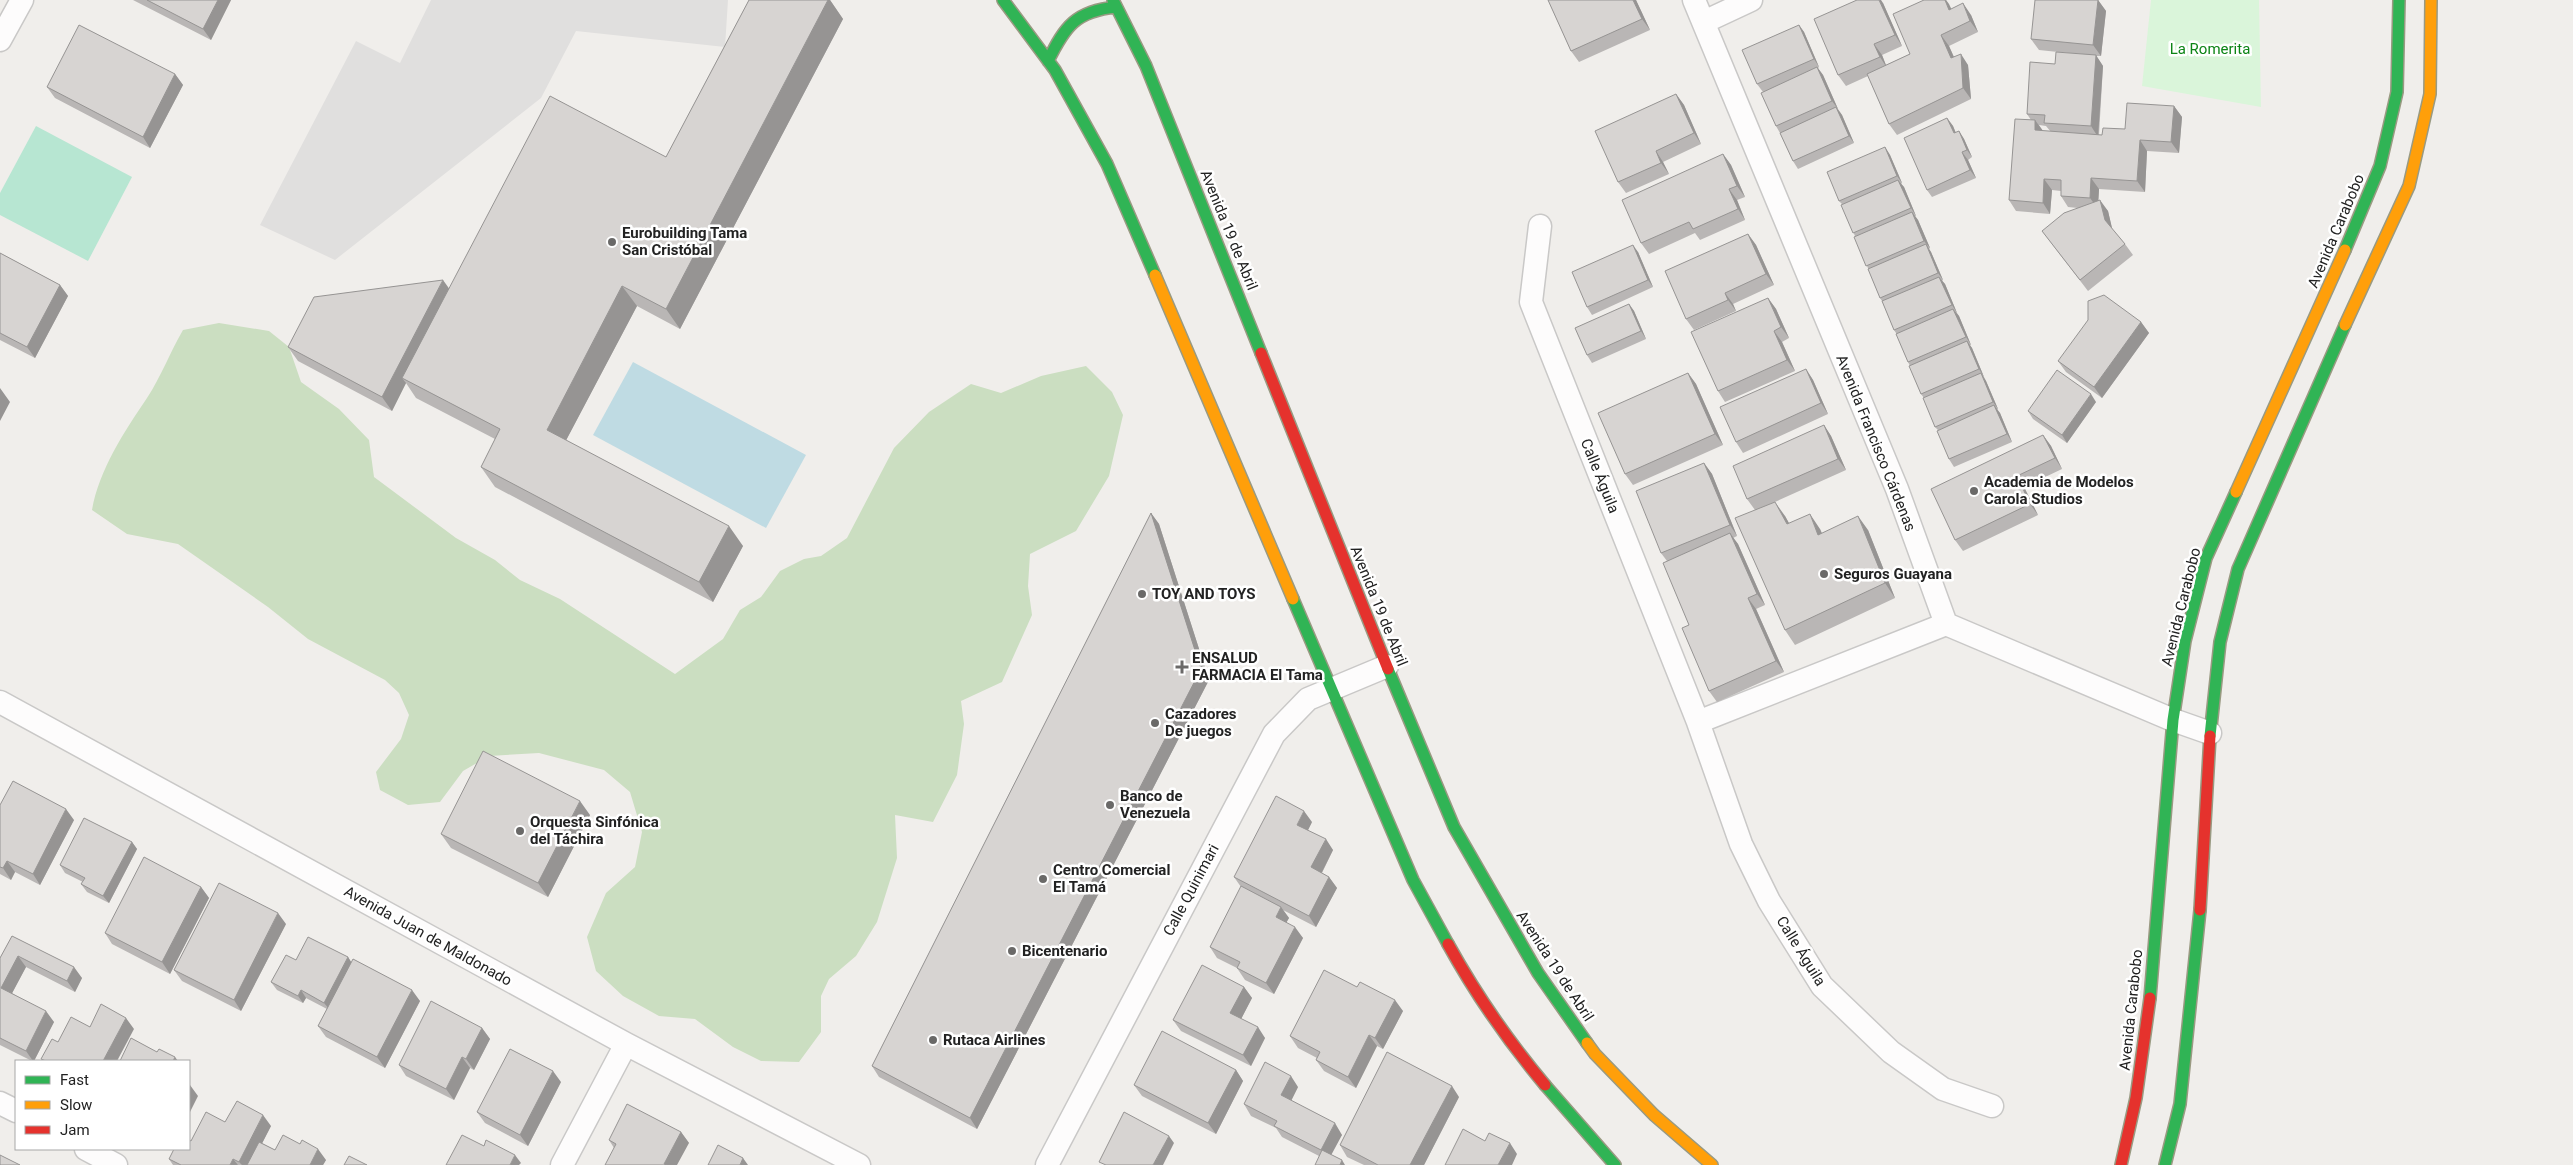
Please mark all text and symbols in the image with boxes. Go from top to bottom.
park label: La Romerita [2170,40,2250,58]
street label: Avenida 19 de Abril [1197,167,1261,293]
street label: Avenida Carabobo [2304,171,2368,291]
place label: Eurobuilding Tama San Cristóbal [622,224,747,259]
marker: Eurobuilding Tama San Cristóbal [606,236,618,248]
street label: Avenida Francisco Cárdenas [1832,352,1920,534]
street label: Calle Águila [1577,436,1623,516]
place label: Academia de Modelos Carola Studios [1984,473,2134,508]
marker: Academia de Modelos Carola Studios [1968,485,1980,497]
street label: Avenida 19 de Abril [1347,543,1411,669]
street label: Avenida Carabobo [2158,546,2204,668]
place label: Seguros Guayana [1834,565,1952,583]
marker: Seguros Guayana [1818,568,1830,580]
place label: TOY AND TOYS [1152,585,1255,603]
marker: TOY AND TOYS [1136,588,1148,600]
place label: ENSALUD FARMACIA El Tama [1192,649,1323,684]
marker: ENSALUD FARMACIA El Tama [1176,661,1188,673]
place label: Cazadores De juegos [1165,705,1237,740]
marker: Cazadores De juegos [1149,717,1161,729]
place label: Banco de Venezuela [1120,787,1190,822]
marker: Banco de Venezuela [1104,799,1116,811]
place label: Orquesta Sinfónica del Táchira [530,813,659,848]
marker: Orquesta Sinfónica del Táchira [514,825,526,837]
street label: Calle Quinimari [1159,841,1223,939]
place label: Centro Comercial El Tamá [1053,861,1170,896]
marker: Centro Comercial El Tamá [1037,873,1049,885]
street label: Avenida Juan de Maldonado [341,882,515,990]
street label: Avenida 19 de Abril [1513,907,1597,1025]
street label: Calle Águila [1772,913,1830,989]
place label: Bicentenario [1022,942,1107,960]
marker: Bicentenario [1006,945,1018,957]
street label: Avenida Carabobo [2116,949,2146,1071]
place label: Rutaca Airlines [943,1031,1046,1049]
marker: Rutaca Airlines [927,1034,939,1046]
legend [15,1060,190,1150]
text: Fast [60,1071,89,1089]
text: Slow [60,1096,92,1114]
text: Jam [60,1121,90,1139]

